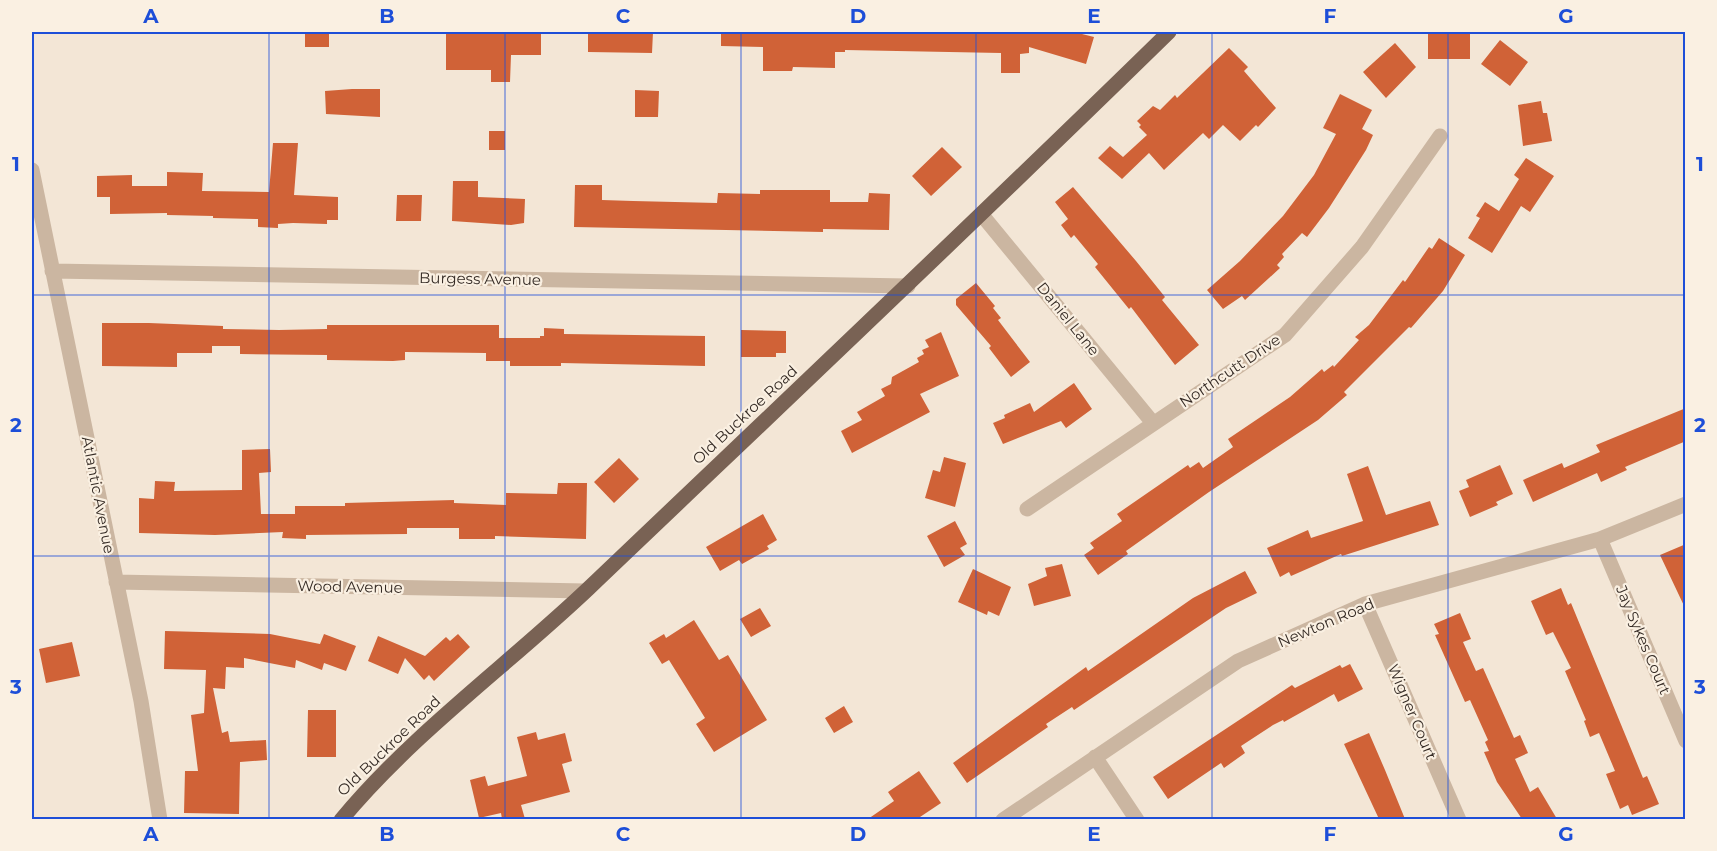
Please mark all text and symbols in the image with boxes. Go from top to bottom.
text: A [142,4,159,28]
text: B [379,4,395,28]
text: C [616,4,631,28]
text: D [850,4,866,28]
text: E [1087,4,1101,28]
text: F [1324,4,1337,28]
text: G [1558,4,1574,28]
text: 1 [12,152,20,176]
text: 1 [1696,152,1704,176]
street label: Burgess Avenue [419,268,541,289]
street label: Daniel Lane [1033,278,1104,359]
street label: Northcutt Drive [1176,330,1284,411]
street label: Old Buckroe Road [688,361,801,468]
text: 2 [10,413,22,437]
text: 2 [1694,413,1706,437]
street label: Atlantic Avenue [78,435,119,555]
street label: Wood Avenue [297,576,403,597]
street label: Jay Sykes Court [1612,582,1675,697]
street label: Newton Road [1275,594,1377,651]
street label: Wigner Court [1384,661,1441,762]
text: 3 [9,675,22,699]
text: 3 [1693,675,1706,699]
street label: Old Buckroe Road [333,691,444,800]
text: A [142,822,159,846]
text: B [379,822,395,846]
text: C [616,822,631,846]
text: D [850,822,866,846]
text: E [1087,822,1101,846]
text: F [1324,822,1337,846]
text: G [1558,822,1574,846]

